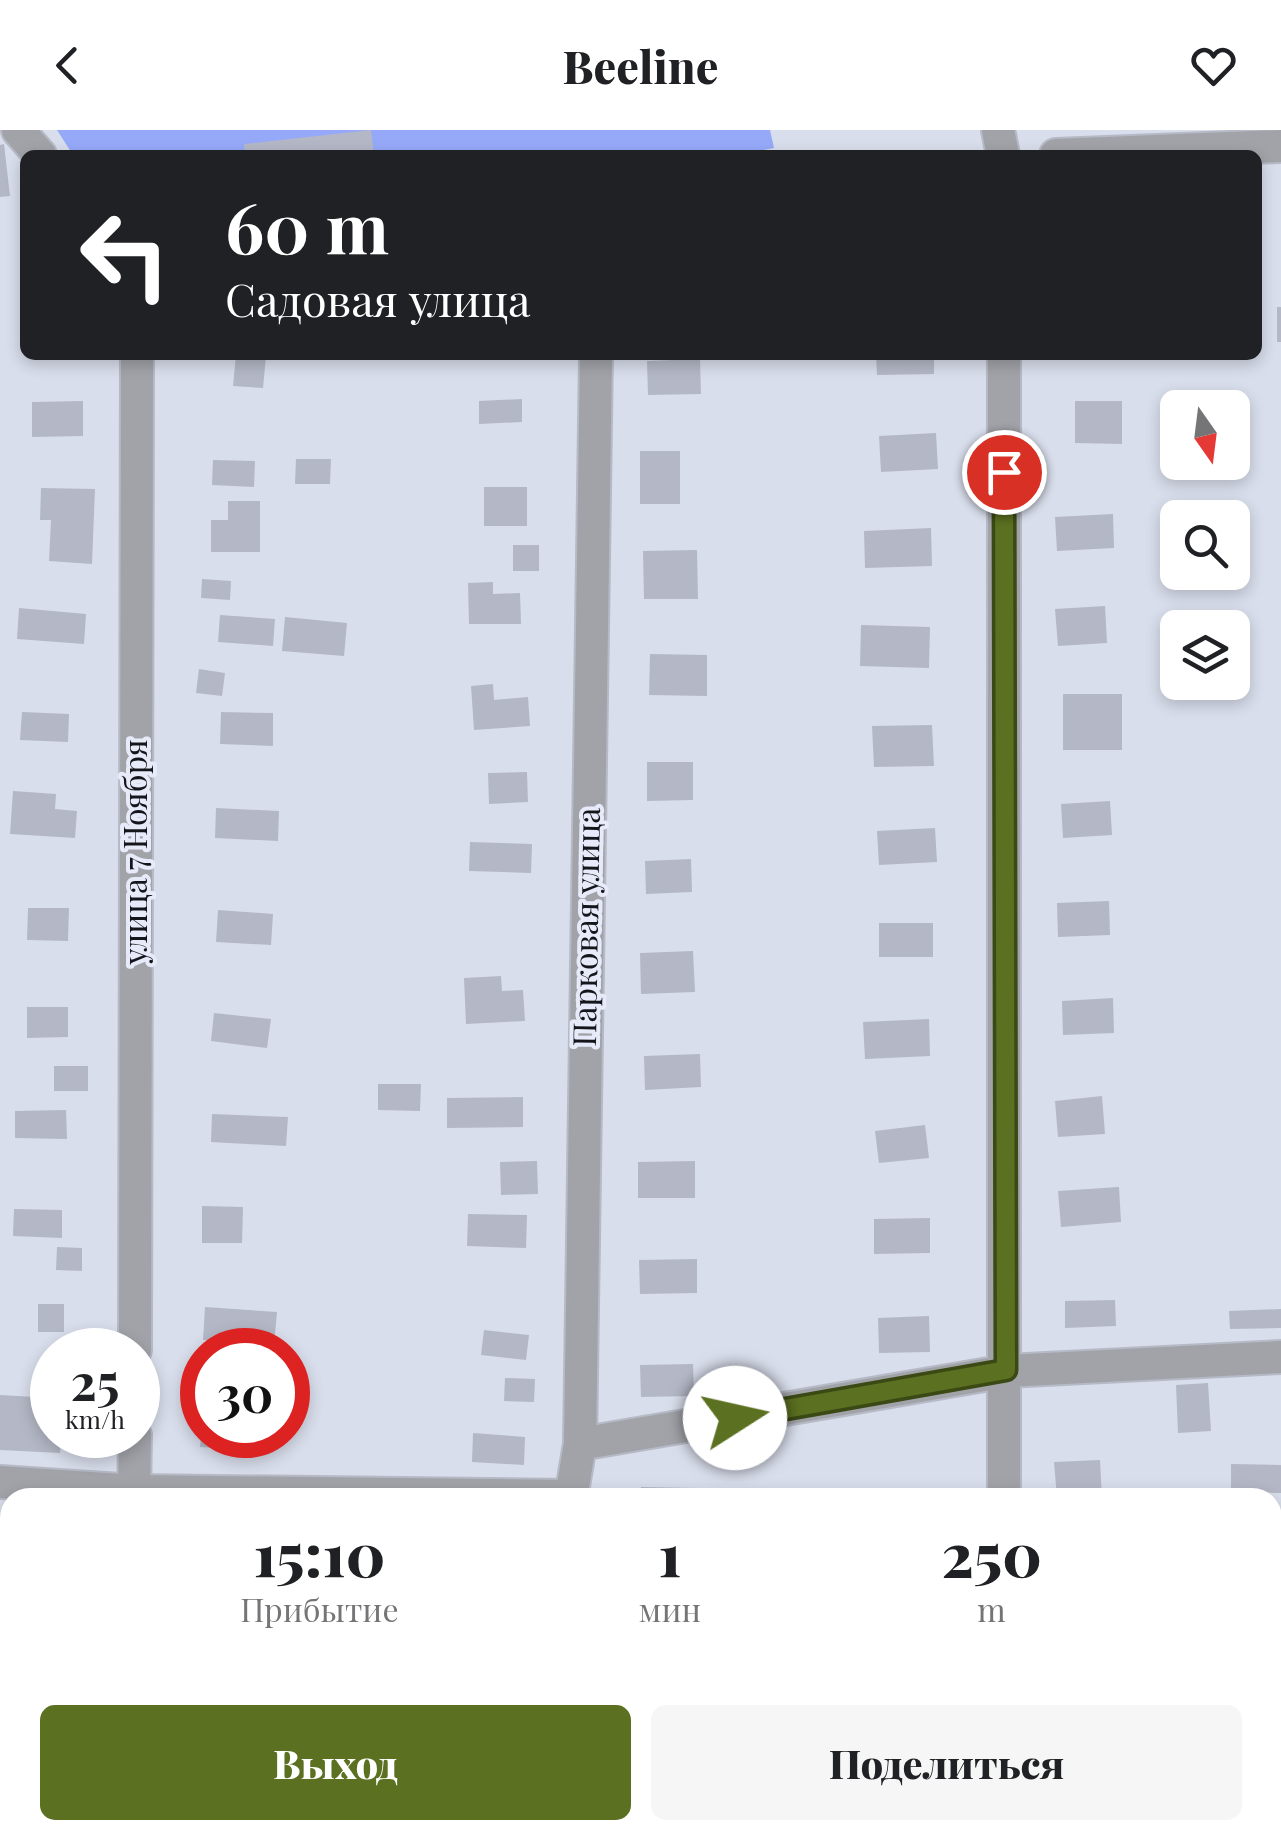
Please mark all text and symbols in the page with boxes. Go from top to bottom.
text: Beeline [563,35,718,95]
icon: back [40,38,95,93]
icon: heart [1186,38,1241,93]
text: 60 m [225,178,389,272]
icon: left [60,190,190,320]
text: Садовая улица [225,268,530,328]
north arrow [1160,390,1250,480]
map controls [1160,390,1250,700]
pin [962,430,1047,515]
icon: arrive [977,445,1032,500]
button: search [1160,500,1250,590]
button: layers [1160,610,1250,700]
street label: улица 7 Ноября [112,739,155,966]
street label: Парковая улица [561,807,608,1047]
speed limit sign: 30 [180,1328,310,1458]
text: 25 [70,1347,120,1414]
position arrow [683,1366,787,1470]
text: km/h [65,1402,125,1435]
text: 15:10 [254,1512,385,1592]
text: 1 [658,1512,682,1592]
text: 250 [941,1512,1042,1592]
text: Прибытие [240,1587,399,1630]
text: мин [639,1587,701,1630]
text: m [977,1587,1006,1630]
button: Выход [40,1705,631,1820]
button: Поделиться [651,1705,1242,1820]

